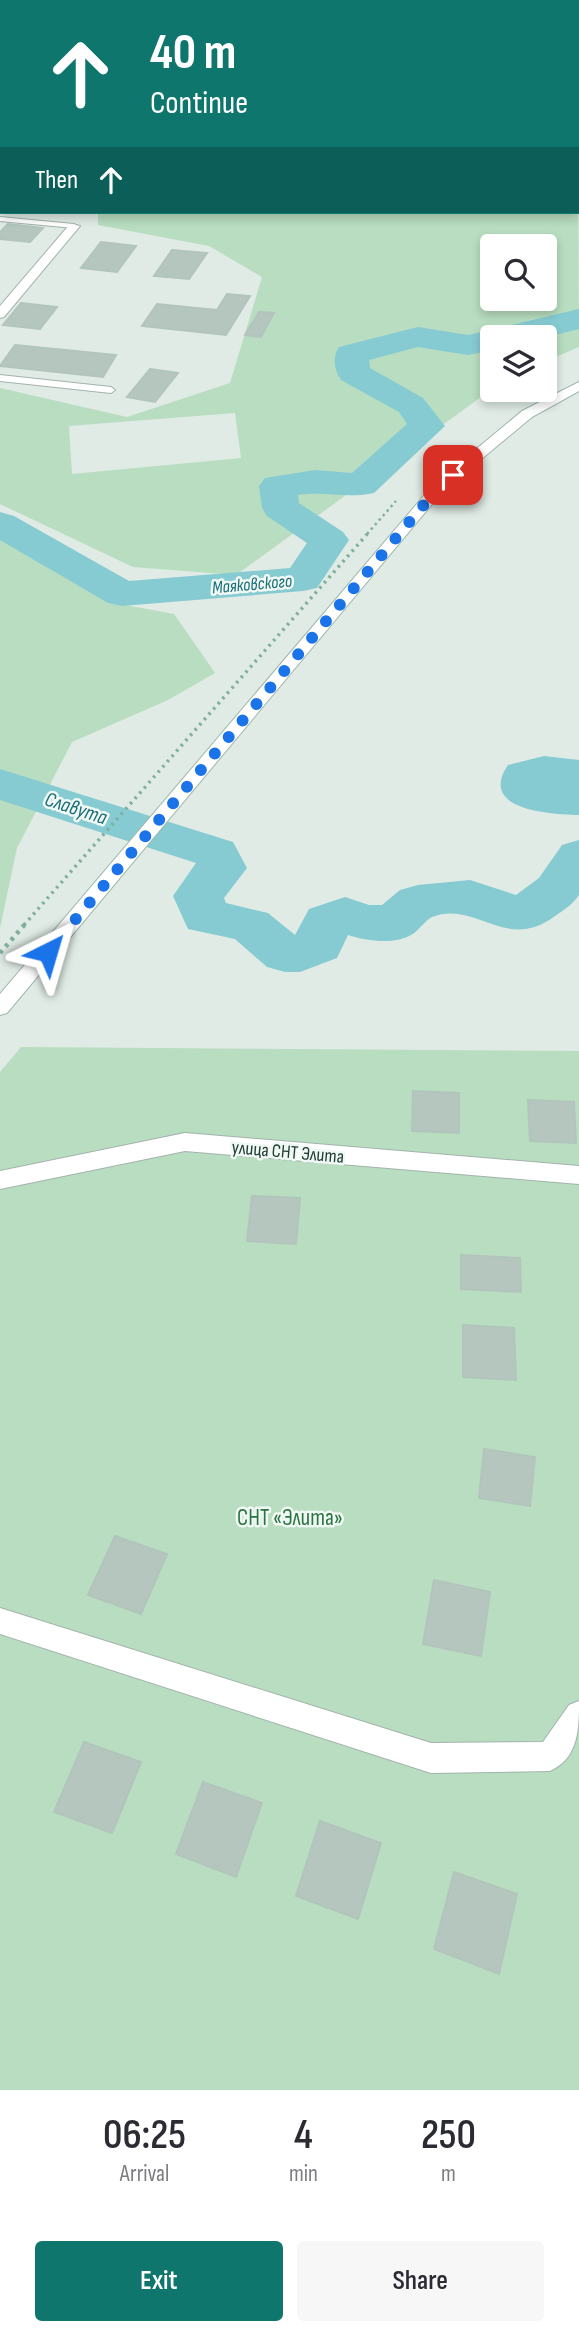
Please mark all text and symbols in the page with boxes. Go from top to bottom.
text: 40 m [150,24,236,83]
icon: ahead [35,28,126,119]
text: Continue [150,84,248,123]
icon: ahead [92,161,130,199]
text: Then [35,165,78,196]
map controls [480,234,557,402]
button: search [480,234,557,311]
button: layers [480,325,557,402]
pin [423,445,483,505]
icon: arrive [434,456,472,494]
water label: Маяковского [211,570,294,598]
water label: Славута [42,787,111,830]
position arrow [11,915,85,989]
street label: улица СНТ Элита [231,1136,345,1169]
park label: СНТ «Элита» [237,1504,343,1532]
text: 06:25 [103,2110,186,2161]
text: 4 [294,2110,313,2161]
text: 250 [421,2110,476,2161]
text: Arrival [120,2160,169,2188]
text: min [289,2160,318,2188]
text: m [441,2160,456,2188]
button: Exit [35,2241,283,2321]
button: Share [297,2241,544,2321]

